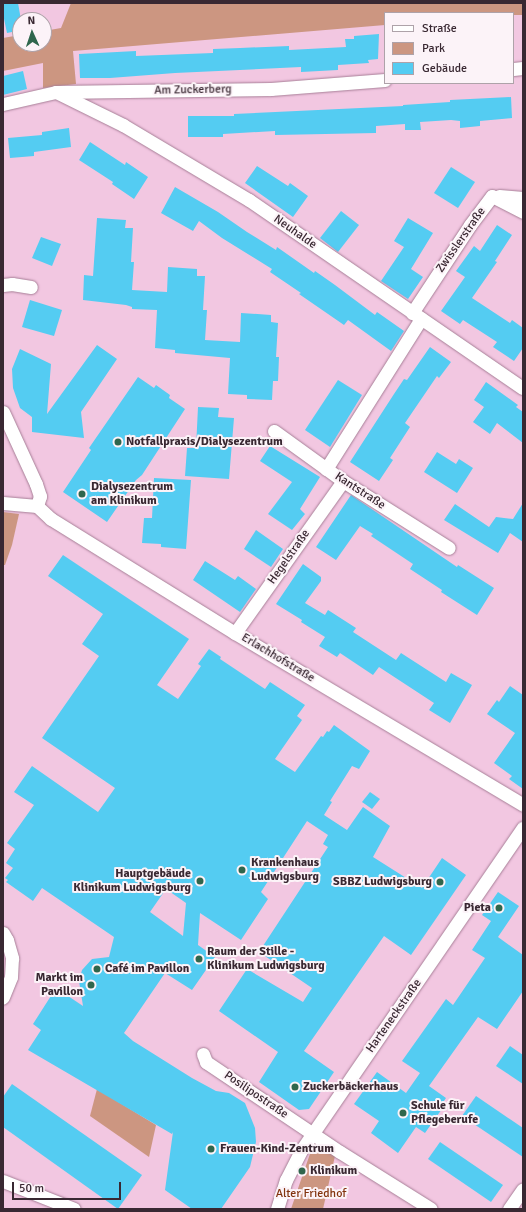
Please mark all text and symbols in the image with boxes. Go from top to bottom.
north arrow [12,12,52,52]
legend [384,12,514,84]
text: N [27,14,36,27]
text: Straße [422,21,457,36]
text: Park [422,41,445,56]
text: Gebäude [422,61,467,76]
street label: Am Zuckerberg [154,82,232,98]
street label: Zwisslerstraße [433,205,489,275]
street label: Neuhalde [271,212,319,252]
place label: Notfallpraxis/Dialysezentrum [126,435,283,449]
marker: Notfallpraxis/Dialysezentrum [113,437,123,447]
street label: Kantstraße [332,469,388,513]
place label: Dialysezentrum am Klinikum [91,480,173,508]
marker: Dialysezentrum am Klinikum [76,488,88,500]
street label: Hegelstraße [265,527,313,587]
street label: Erlachhofstraße [239,630,317,686]
place label: Krankenhaus Ludwigsburg [251,856,319,884]
marker: Krankenhaus Ludwigsburg [236,864,248,876]
place label: Hauptgebäude Klinikum Ludwigsburg [73,867,191,895]
marker: Hauptgebäude Klinikum Ludwigsburg [194,875,206,887]
place label: SBBZ Ludwigsburg [333,875,432,889]
marker: SBBZ Ludwigsburg [435,877,445,887]
place label: Pieta [464,901,491,915]
marker: Pieta [494,903,504,913]
place label: Raum der Stille - Klinikum Ludwigsburg [207,945,325,973]
marker: Raum der Stille - Klinikum Ludwigsburg [194,954,204,964]
place label: Café im Pavillon [105,962,189,976]
marker: Café im Pavillon [92,964,102,974]
place label: Markt im Pavillon [35,971,83,999]
street label: Harteneckstraße [363,976,425,1056]
marker: Markt im Pavillon [86,980,96,990]
street label: Posilipostraße [221,1068,291,1122]
place label: Zuckerbäckerhaus [303,1080,398,1094]
marker: Zuckerbäckerhaus [290,1082,300,1092]
place label: Schule für Pflegeberufe [411,1099,478,1127]
marker: Schule für Pflegeberufe [398,1108,408,1118]
place label: Frauen-Kind-Zentrum [220,1142,334,1156]
marker: Frauen-Kind-Zentrum [205,1143,217,1155]
place label: Klinikum [310,1164,357,1178]
marker: Klinikum [297,1166,307,1176]
scale bar [14,1174,123,1200]
text: 50 m [19,1181,44,1196]
park label: Alter Friedhof [276,1187,346,1201]

